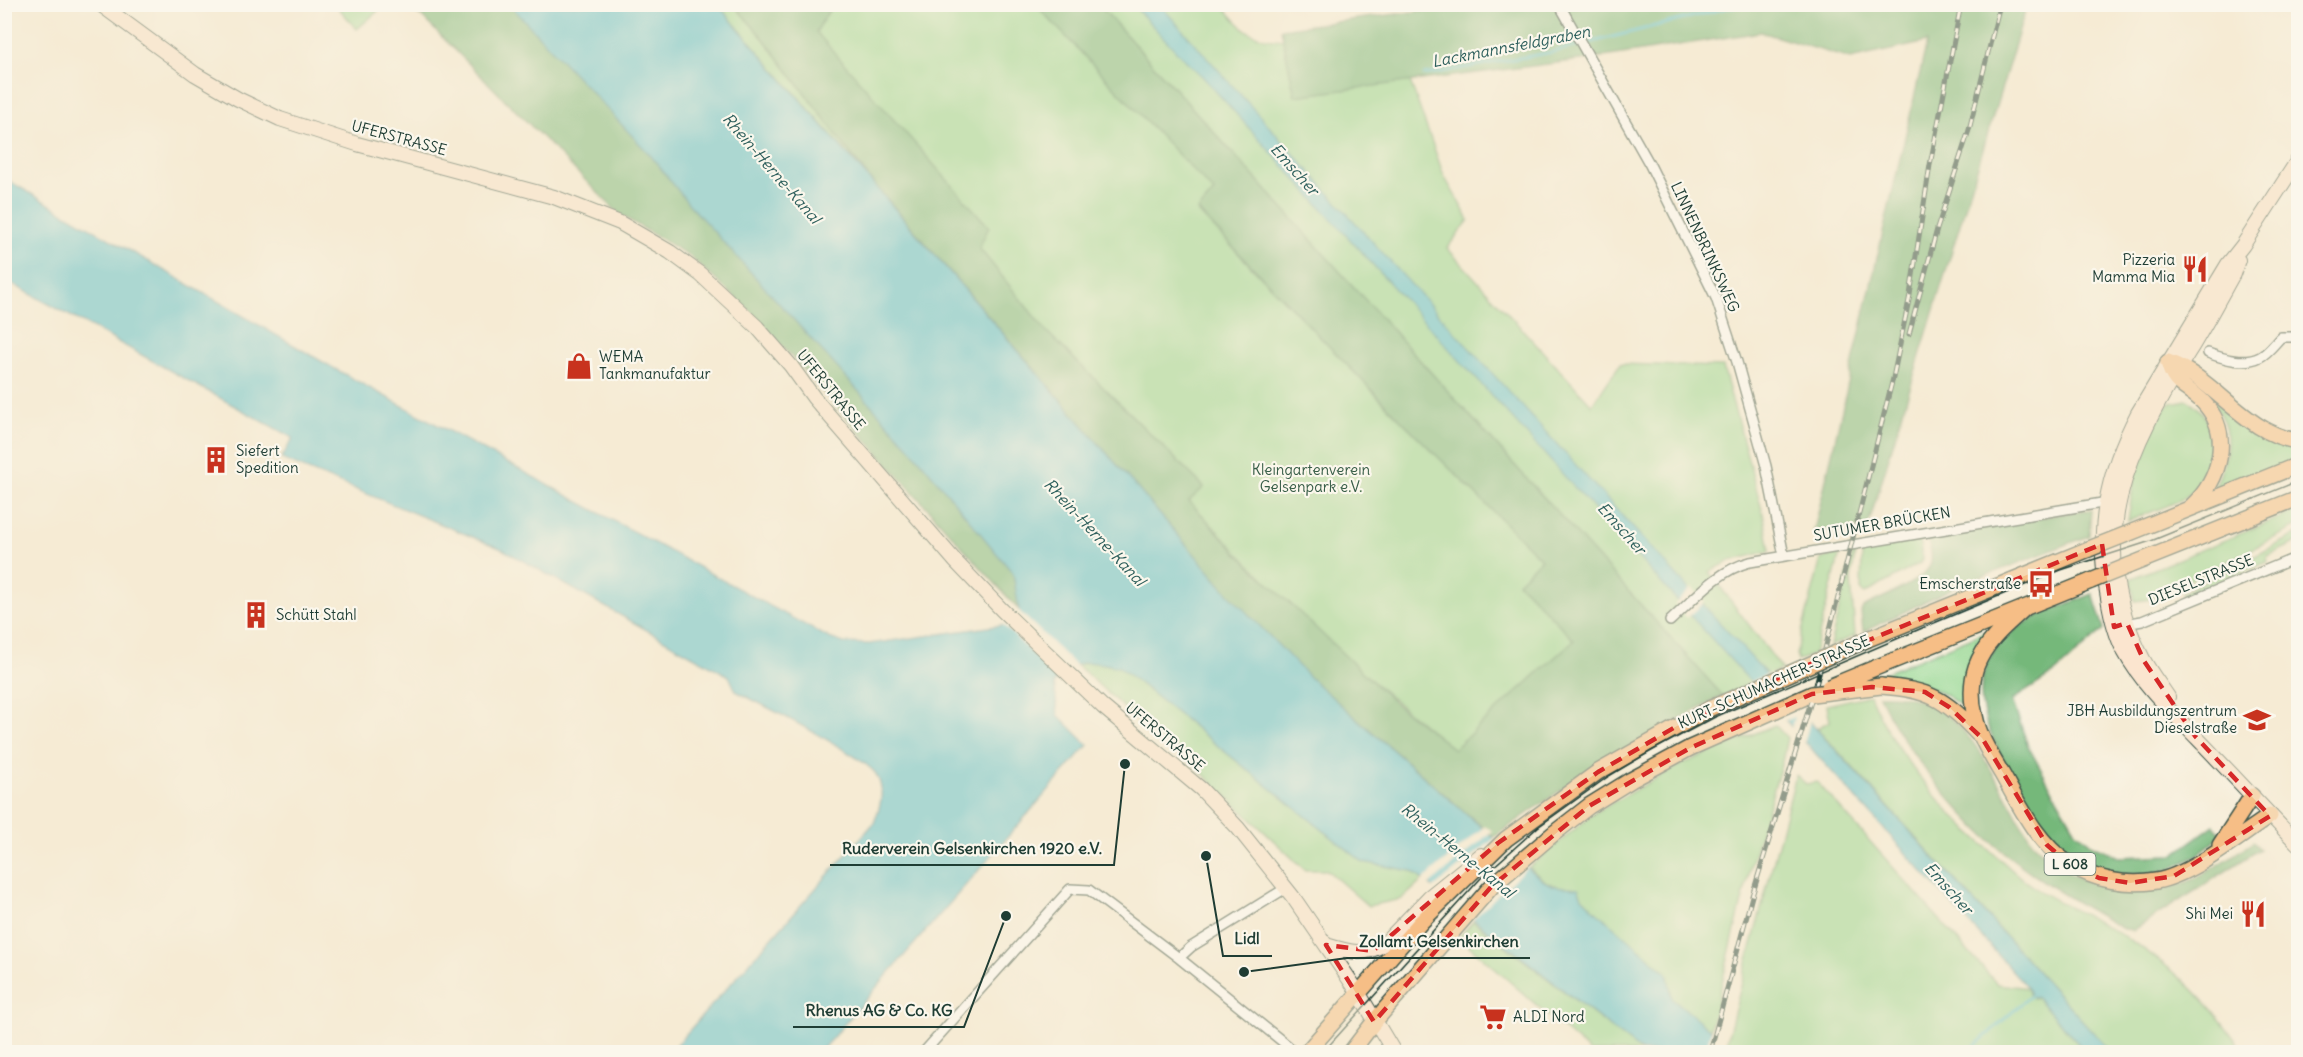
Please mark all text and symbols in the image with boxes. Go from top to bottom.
water label: Lackmannsfeldgraben [1430,21,1592,71]
water label: Rhein-Herne-Kanal [719,109,827,229]
street label: UFERSTRASSE [349,116,449,159]
water label: Emscher [1266,139,1325,201]
street label: LINNENBRINKSWEG [1667,179,1744,315]
place label: Pizzeria Mamma Mia [2092,250,2175,286]
restaurant icon: Pizzeria Mamma Mia [2180,254,2210,284]
street label: UFERSTRASSE [793,346,870,434]
place label: WEMA Tankmanufaktur [599,347,711,383]
shop icon: WEMA Tankmanufaktur [564,351,594,381]
place label: Siefert Spedition [236,441,299,477]
building icon: Siefert Spedition [201,445,231,475]
park label: Kleingartenverein Gelsenpark e.V. [1252,460,1371,496]
water label: Rhein-Herne-Kanal [1040,474,1152,592]
water label: Emscher [1593,498,1652,560]
street label: SUTUMER BRÜCKEN [1812,502,1952,545]
street label: DIESELSTRASSE [2145,550,2256,609]
bus stop icon: Emscherstraße [2026,569,2056,599]
place label: Emscherstraße [1919,574,2021,593]
building icon: Schütt Stahl [241,600,271,630]
place label: Schütt Stahl [276,605,357,624]
street label: KURT-SCHUMACHER-STRASSE [1675,630,1873,733]
street label: UFERSTRASSE [1122,698,1209,775]
place label: JBH Ausbildungszentrum Dieselstraße [2067,701,2237,737]
school or university icon: JBH Ausbildungszentrum Dieselstraße [2242,705,2272,735]
water label: Rhein-Herne-Kanal [1397,798,1520,903]
callout: Ruderverein Gelsenkirchen 1920 e.V. [830,831,1114,865]
text: Ruderverein Gelsenkirchen 1920 e.V. [842,838,1102,858]
road number: L 608 [2044,853,2096,875]
water label: Emscher [1920,858,1979,920]
restaurant icon: Shi Mei [2238,899,2268,929]
place label: Shi Mei [2186,904,2233,923]
callout: Lidl [1223,922,1272,956]
callout: Zollamt Gelsenkirchen [1347,924,1530,958]
text: Lidl [1234,928,1260,948]
text: Zollamt Gelsenkirchen [1359,931,1519,951]
callout: Rhenus AG & Co. KG [793,993,964,1027]
text: Rhenus AG & Co. KG [806,1000,953,1020]
supermarket icon: ALDI Nord [1478,1002,1508,1032]
place label: ALDI Nord [1513,1007,1585,1026]

